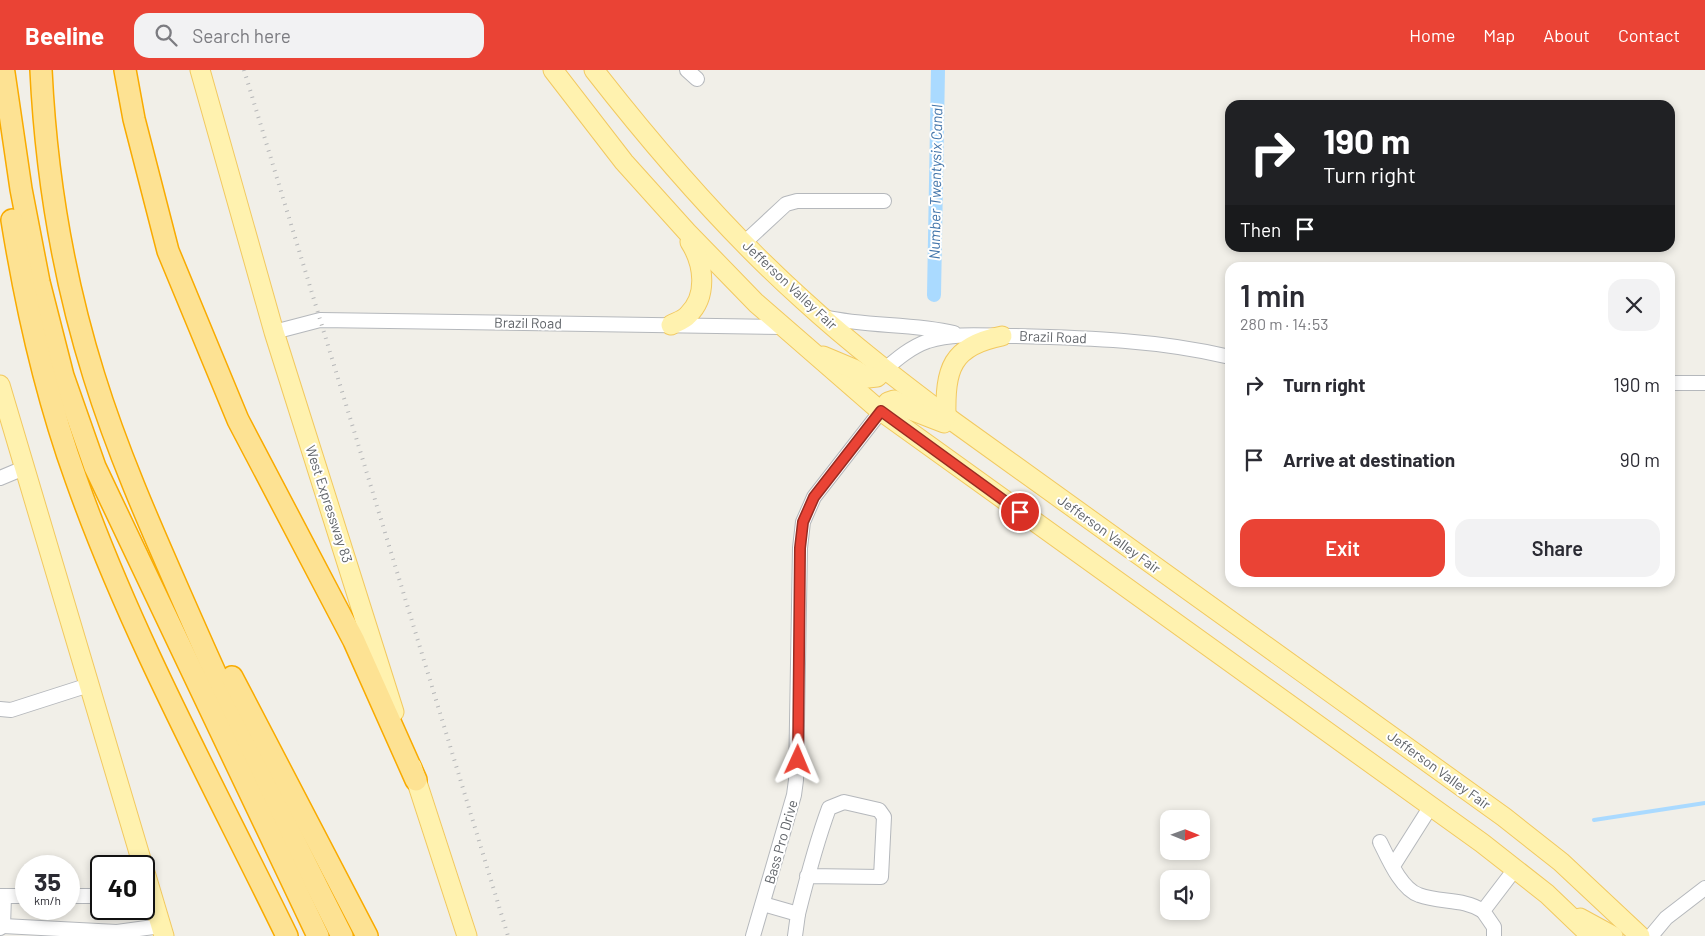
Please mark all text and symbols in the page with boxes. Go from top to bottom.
search box [134,13,484,58]
text: Beeline [25,21,104,50]
icon: search [152,21,180,49]
text: Search here [192,24,291,47]
text: Home [1409,24,1455,46]
text: Map [1483,24,1515,46]
text: About [1543,24,1590,46]
text: Contact [1618,24,1680,46]
water label: Number Twentysix Canal [925,104,945,260]
text: 190 m [1323,119,1410,161]
icon: right [1240,120,1305,185]
text: Turn right [1323,161,1416,187]
icon: arrive [1291,215,1319,243]
text: Then [1240,218,1281,241]
street label: Jefferson Valley Fair [740,236,841,333]
text: 1 min [1240,277,1305,313]
button: close [1608,279,1660,331]
street label: Brazil Road [494,313,562,332]
text: 280 m · 14:53 [1240,314,1328,333]
street label: Brazil Road [1019,327,1087,346]
icon: right [1240,371,1268,399]
text: Turn right [1283,373,1365,396]
text: 190 m [1613,373,1660,396]
street label: West Expressway 83 [302,443,356,565]
icon: arrive [1240,446,1268,474]
text: Arrive at destination [1283,448,1455,471]
text: 90 m [1620,448,1660,471]
pin [999,491,1041,533]
street label: Jefferson Valley Fair [1055,491,1164,577]
icon: arrive [1006,498,1034,526]
button: Exit [1240,519,1445,577]
button: Share [1455,519,1660,577]
street label: Jefferson Valley Fair [1385,727,1494,813]
position arrow [771,733,823,785]
street label: Bass Pro Drive [760,798,801,886]
north arrow [1160,810,1210,860]
map controls [1160,810,1210,920]
speed limit sign: 40 [90,855,155,920]
text: 35 [34,866,61,896]
button: sound [1160,870,1210,920]
text: km/h [34,893,61,907]

